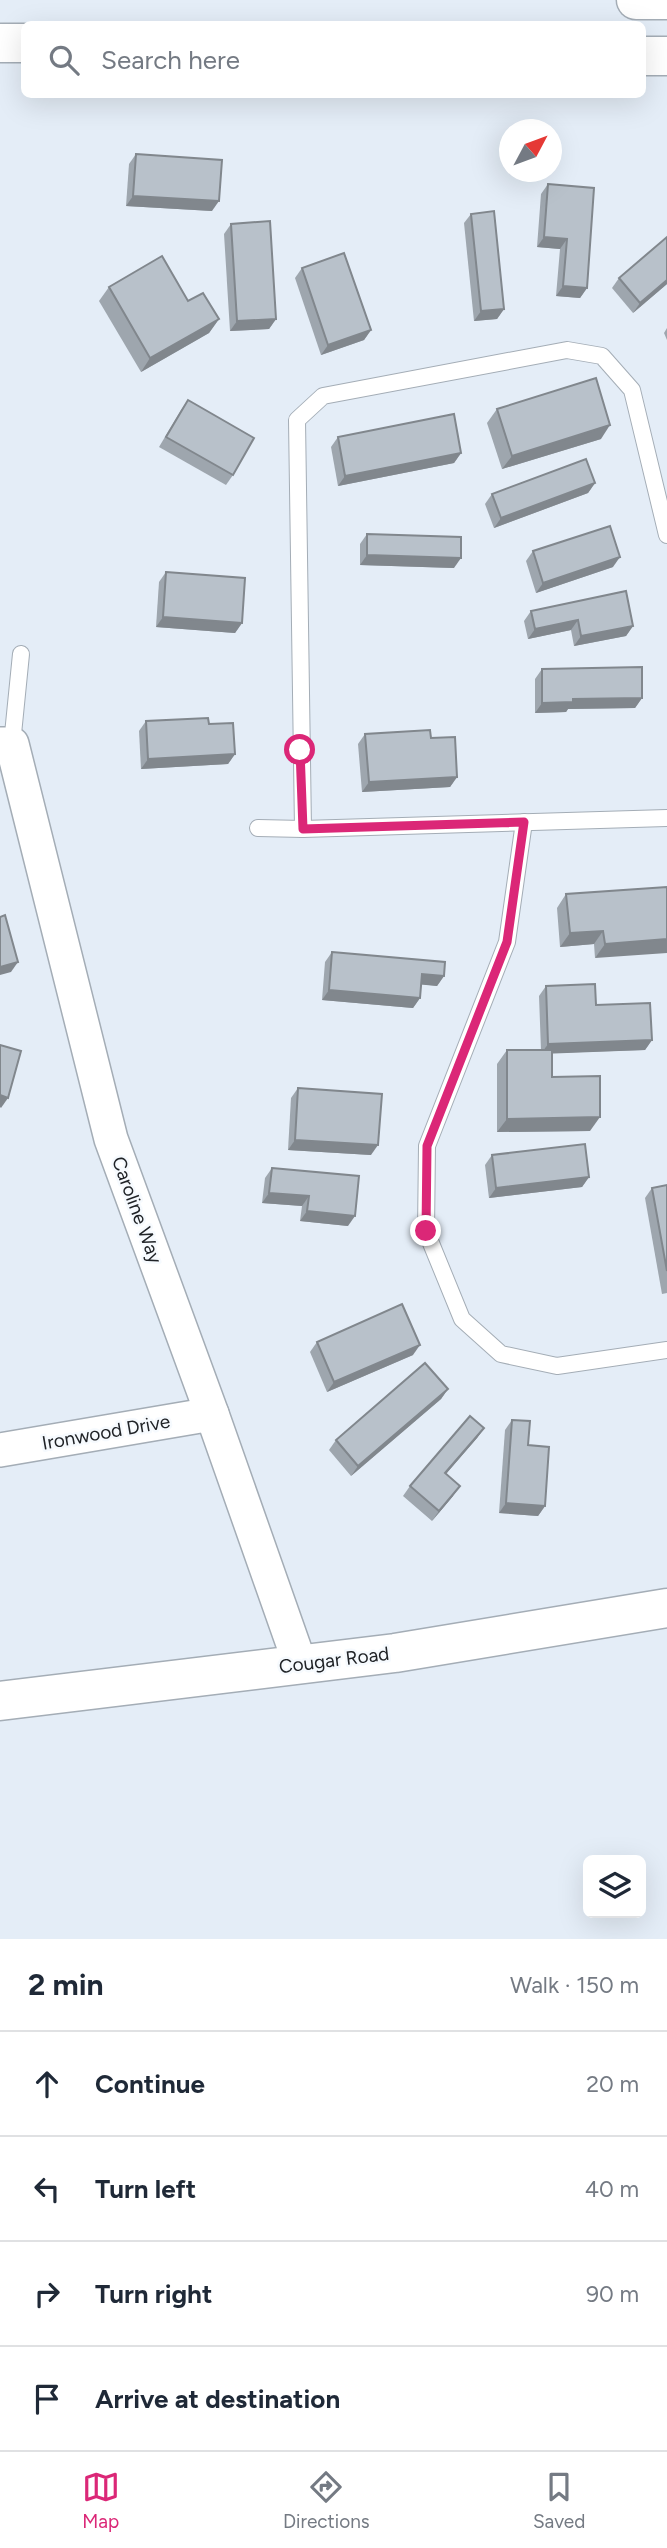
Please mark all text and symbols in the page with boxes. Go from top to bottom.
search box [21,21,646,98]
icon: search [45,41,83,79]
text: Search here [101,44,240,76]
north arrow [499,119,562,182]
route start [284,734,315,765]
street label: Caroline Way [107,1153,167,1267]
route end [410,1215,441,1246]
street label: Ironwood Drive [40,1409,172,1455]
street label: Cougar Road [277,1642,391,1678]
map controls [583,1855,646,1918]
button: layers [583,1855,646,1918]
text: 2 min [28,1966,104,2003]
text: Walk · 150 m [510,1971,639,1999]
icon: ahead [28,2065,66,2103]
text: Continue [95,2068,205,2100]
text: 20 m [586,2070,639,2098]
icon: left [28,2170,66,2208]
text: Turn left [95,2173,196,2205]
text: 40 m [585,2175,639,2203]
icon: right [28,2275,66,2313]
text: Turn right [95,2278,212,2310]
text: 90 m [586,2280,639,2308]
icon: arrive [28,2380,66,2418]
text: Arrive at destination [95,2383,340,2415]
tab: Map [82,2468,120,2533]
tab: Directions [283,2468,370,2533]
tab: Saved [533,2468,585,2533]

